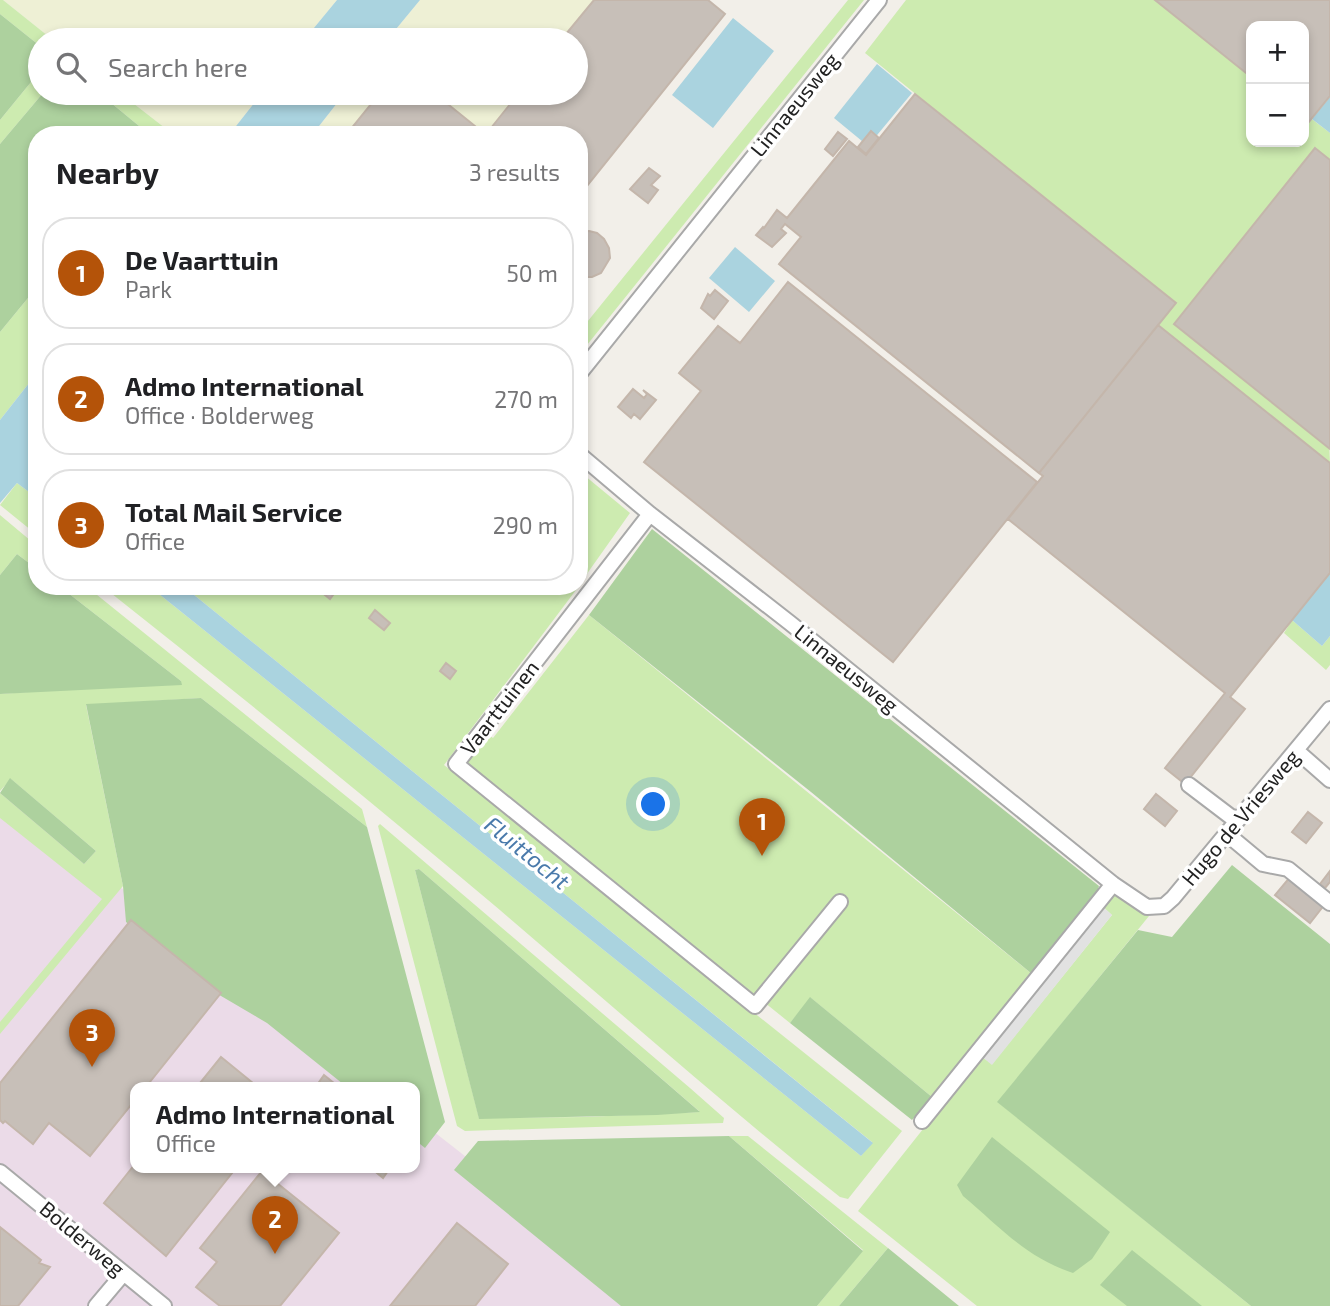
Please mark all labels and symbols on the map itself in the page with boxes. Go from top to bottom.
street label: Linnaeusweg [744,47,843,161]
street label: Linnaeusweg [790,618,904,717]
street label: Vaarttuinen [454,655,543,759]
street label: Hugo de Vriesweg [1176,744,1304,890]
your location [636,787,670,821]
pin: 1 [739,798,785,856]
water label: Fluittocht [479,809,576,895]
pin: 3 [69,1009,115,1067]
street label: Bolderweg [35,1195,131,1281]
pin: 2 [252,1196,298,1254]

